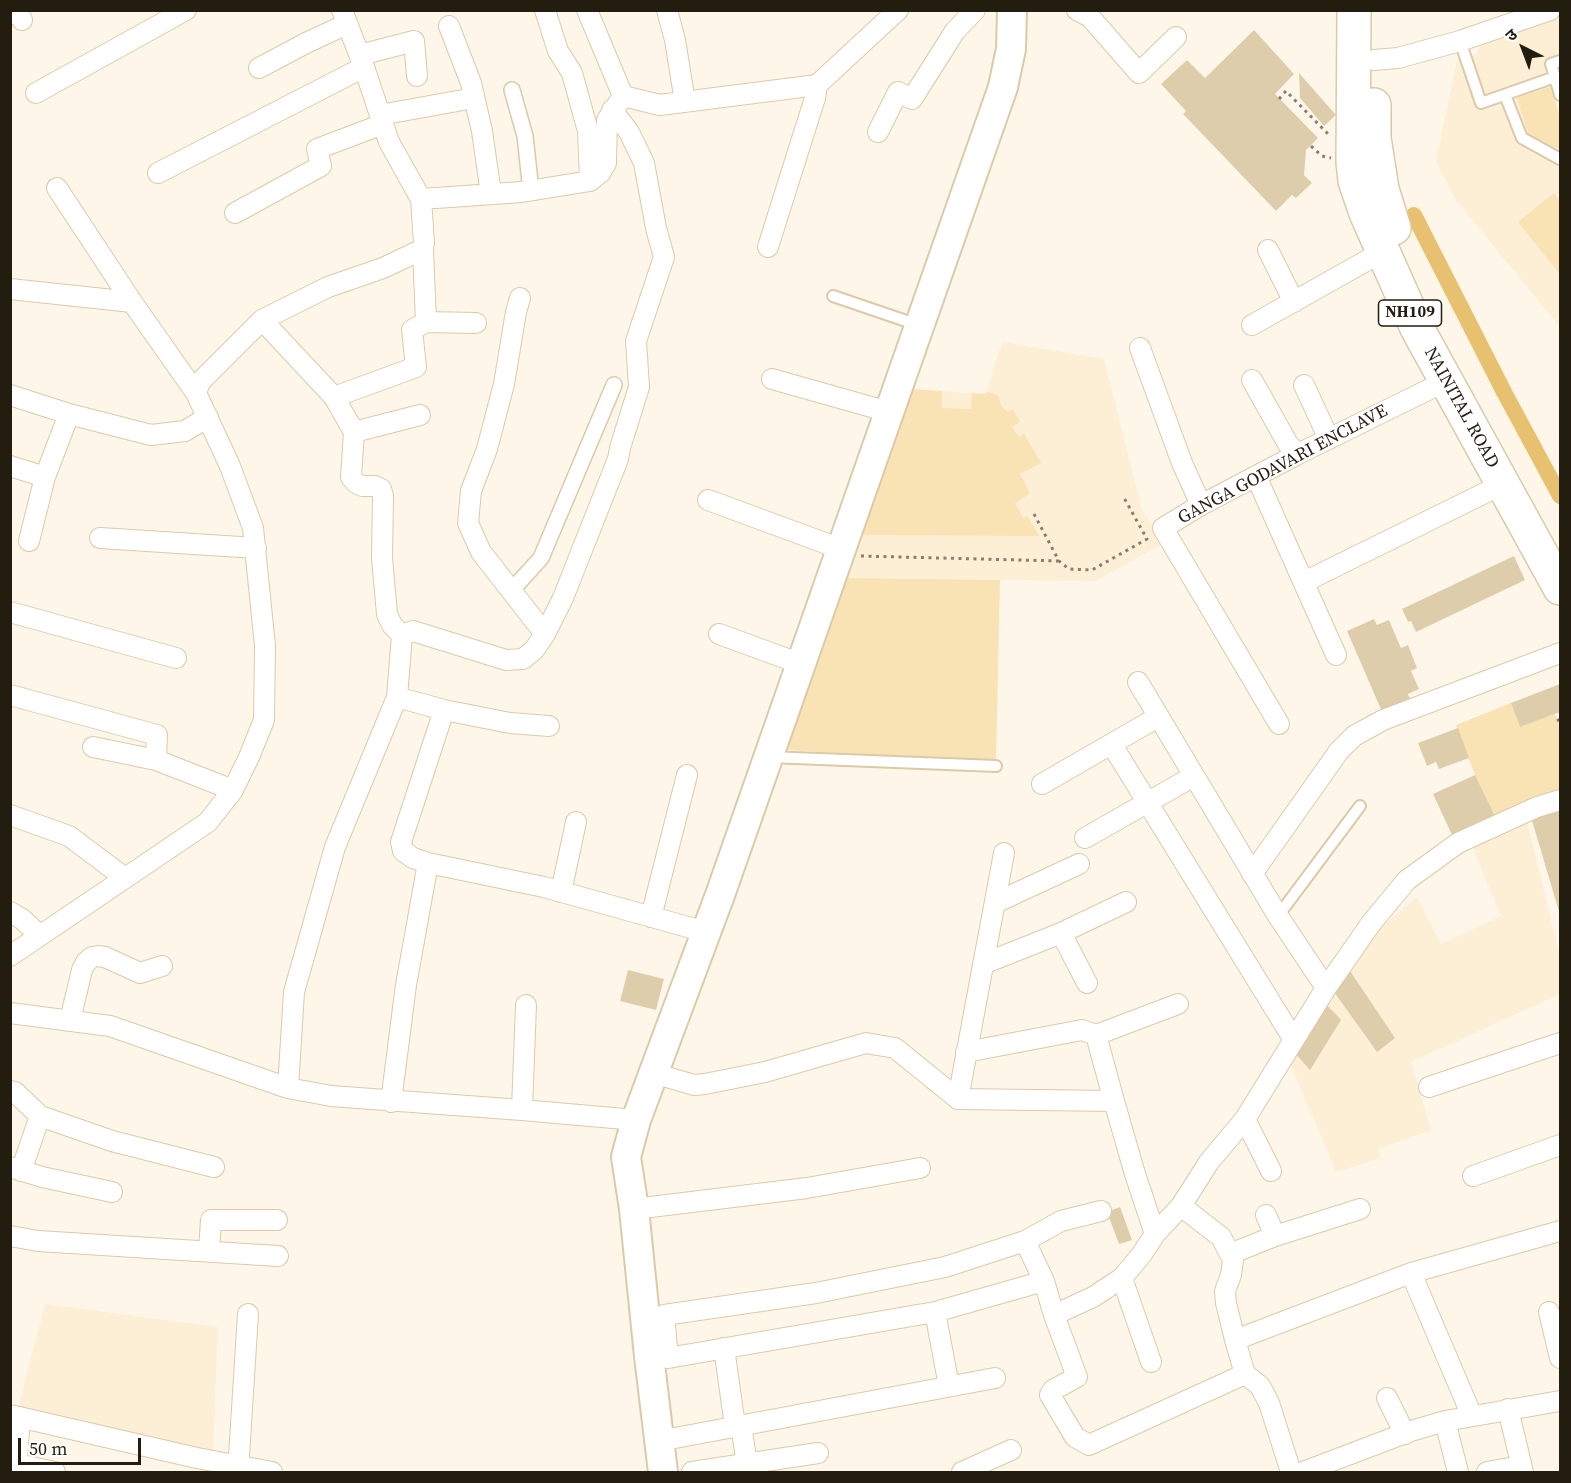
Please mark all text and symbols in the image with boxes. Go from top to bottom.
north arrow [1493,18,1553,78]
text: उ [1500,23,1522,46]
road number: NH109 [1378,300,1442,326]
street label: NAINITAL ROAD [1419,344,1503,472]
street label: GANGA GODAVARI ENCLAVE [1175,401,1391,529]
scale bar [21,1426,144,1464]
text: 50 m [29,1436,67,1461]

